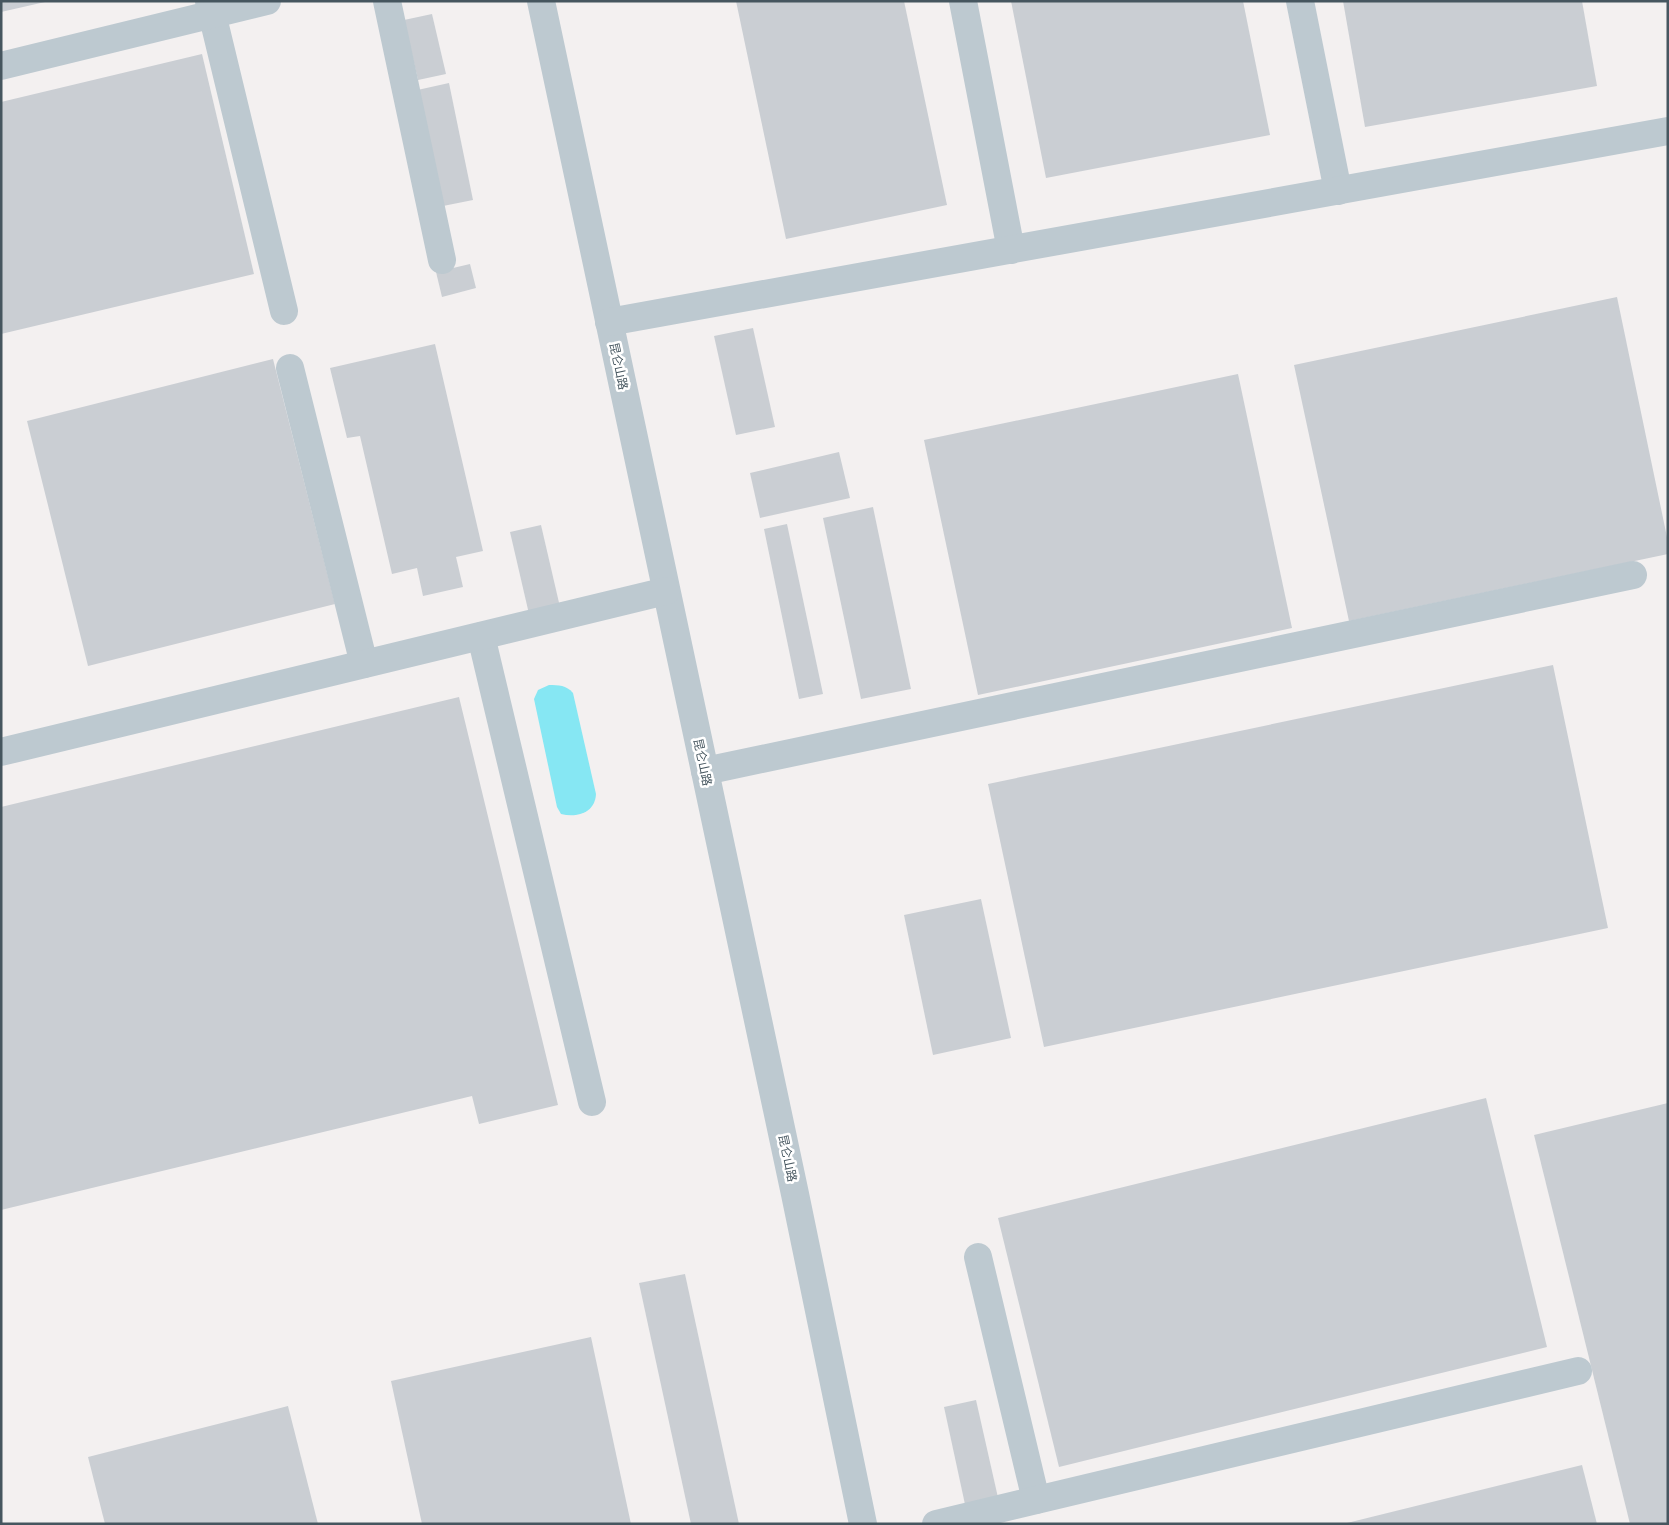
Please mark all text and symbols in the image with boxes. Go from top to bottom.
street label: 昆仑山路 [607,341,631,391]
street label: 昆仑山路 [691,737,715,787]
street label: 昆仑山路 [776,1133,800,1183]

